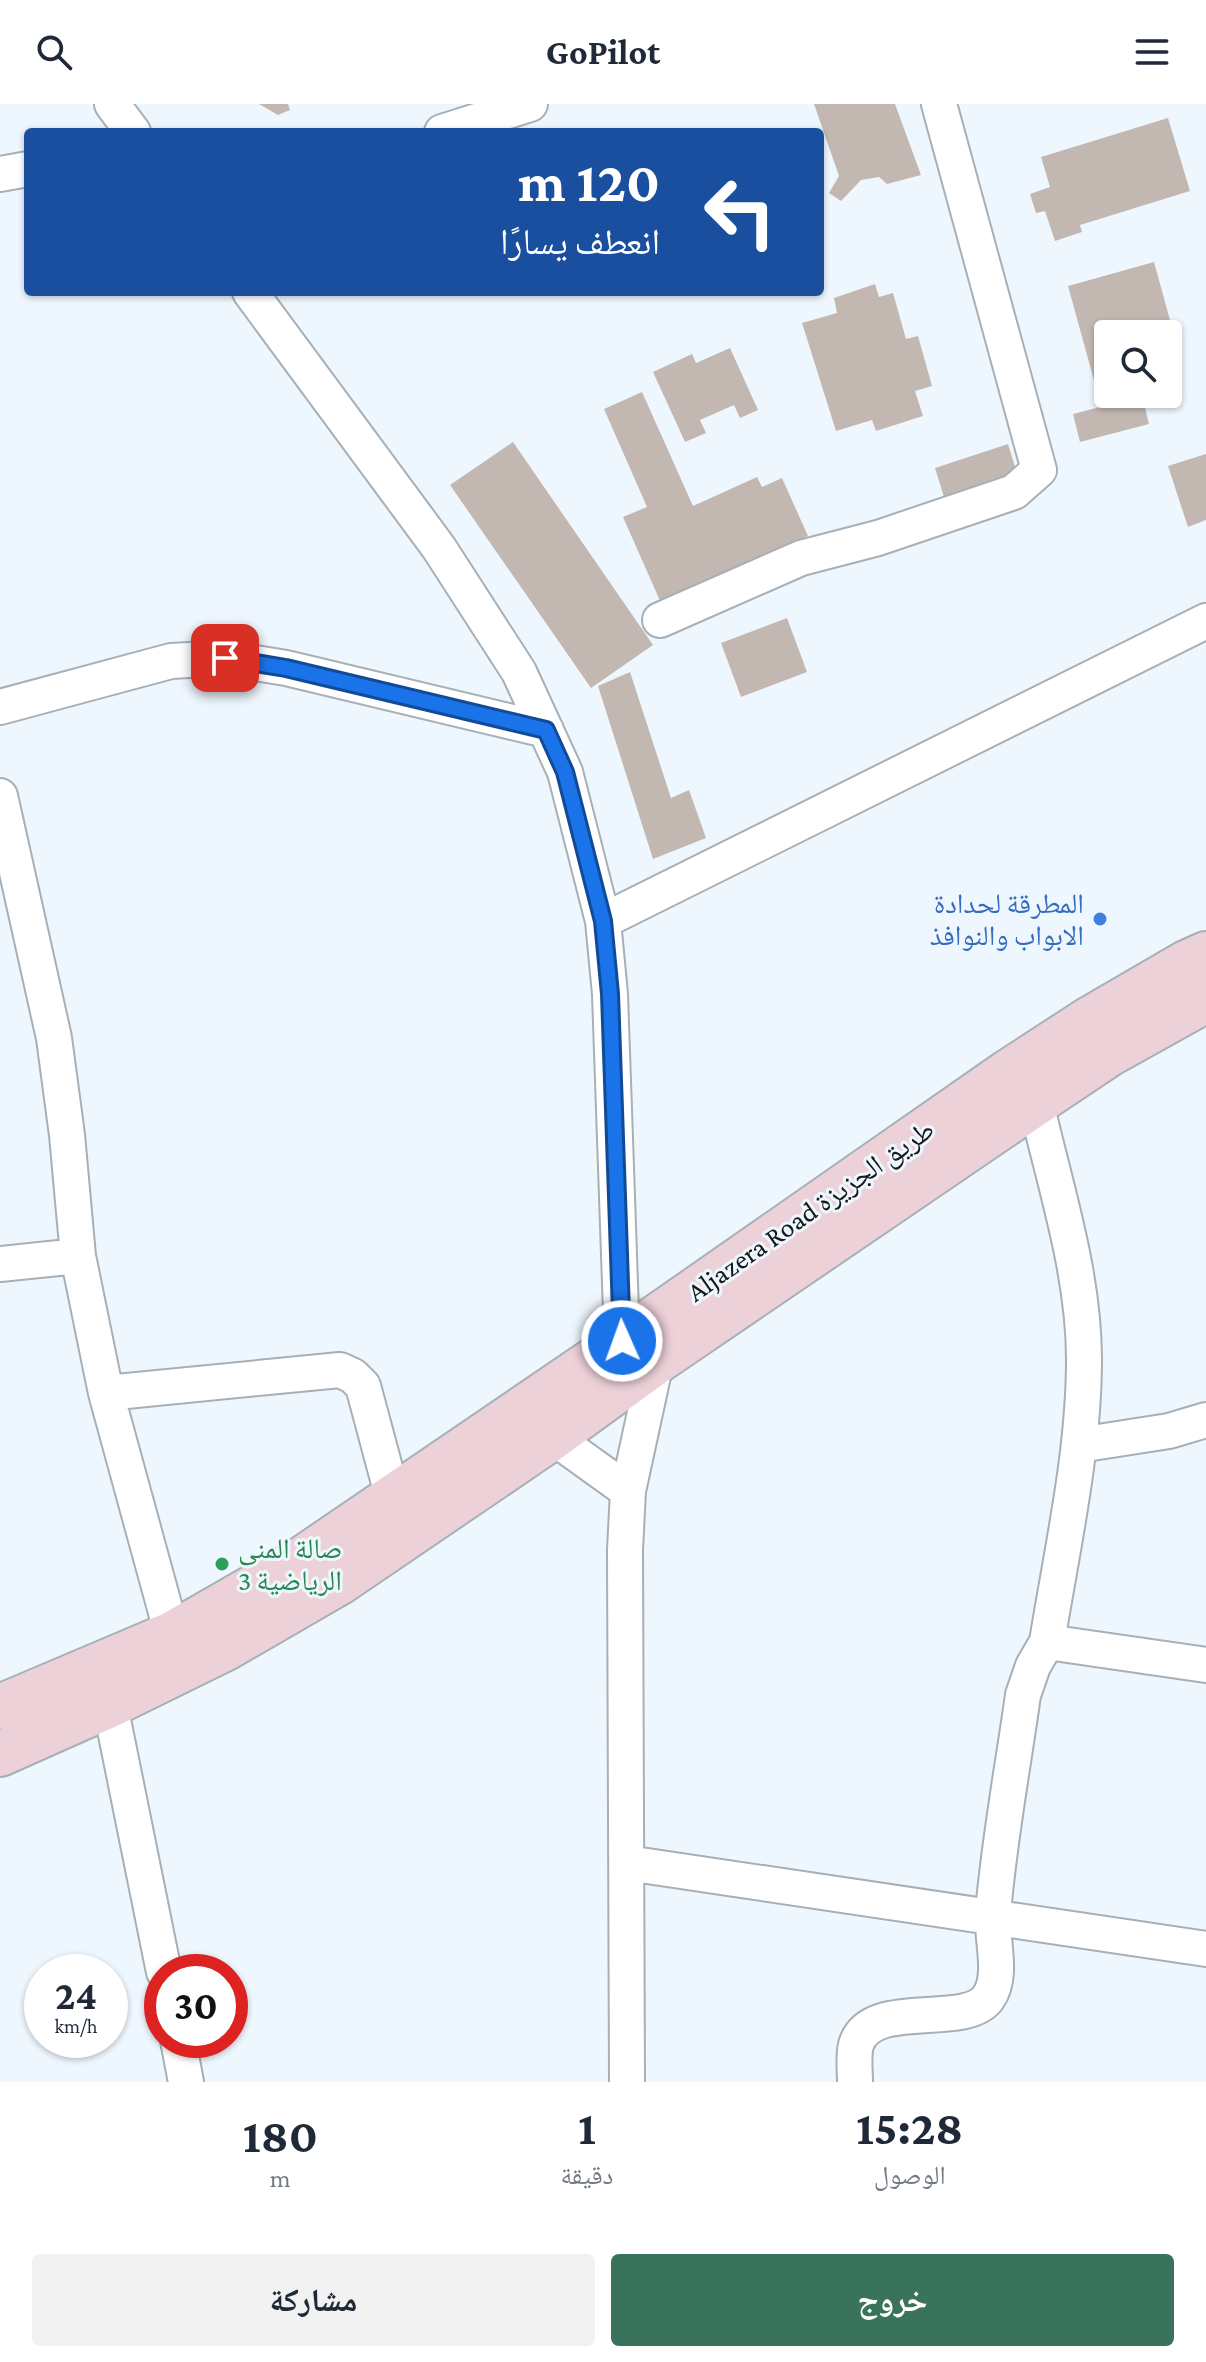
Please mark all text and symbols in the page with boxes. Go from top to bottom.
icon: search [32,30,76,74]
icon: menu [1130,30,1174,74]
text: GoPilot [546,32,660,72]
text: 120 m [518,151,660,213]
icon: left [688,160,792,264]
text: انعطف يسارًا [500,222,660,262]
map controls [1094,320,1182,408]
button: search [1094,320,1182,408]
pin [191,624,259,692]
icon: arrive [203,636,247,680]
place label: المطرقة لحدادة الابواب والنوافذ [930,888,1084,951]
marker: المطرقة لحدادة الابواب والنوافذ [1091,910,1109,928]
street label: Aljazera Road طريق الجزيزة [681,1113,941,1309]
position arrow [580,1299,664,1383]
place label: صالة المنى الرياضية 3 [238,1533,343,1596]
marker: صالة المنى الرياضية 3 [213,1555,231,1573]
speed limit sign: 30 [144,1954,248,2058]
text: 24 [55,1973,97,2018]
text: km/h [54,2015,98,2037]
text: 1 [578,2101,596,2154]
text: 15:28 [856,2101,963,2154]
text: 180 [243,2109,318,2162]
text: دقيقة [560,2161,613,2190]
text: الوصول [874,2161,946,2190]
text: m [270,2164,291,2193]
button: مشاركة [32,2254,595,2346]
button: خروج [611,2254,1174,2346]

